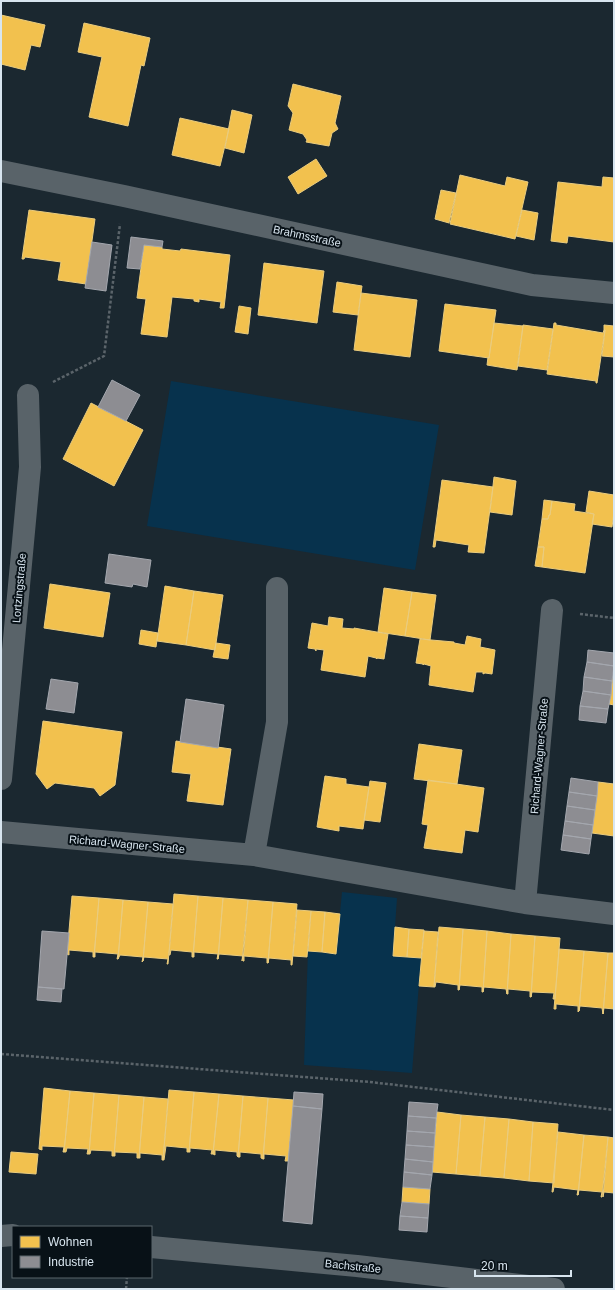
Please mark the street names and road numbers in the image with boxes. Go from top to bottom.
street label: Brahmsstraße [272,223,342,249]
street label: Lortzingstraße [10,552,28,624]
street label: Richard-Wagner-Straße [528,698,550,814]
street label: Richard-Wagner-Straße [69,833,185,855]
street label: Bachstraße [324,1257,382,1275]

